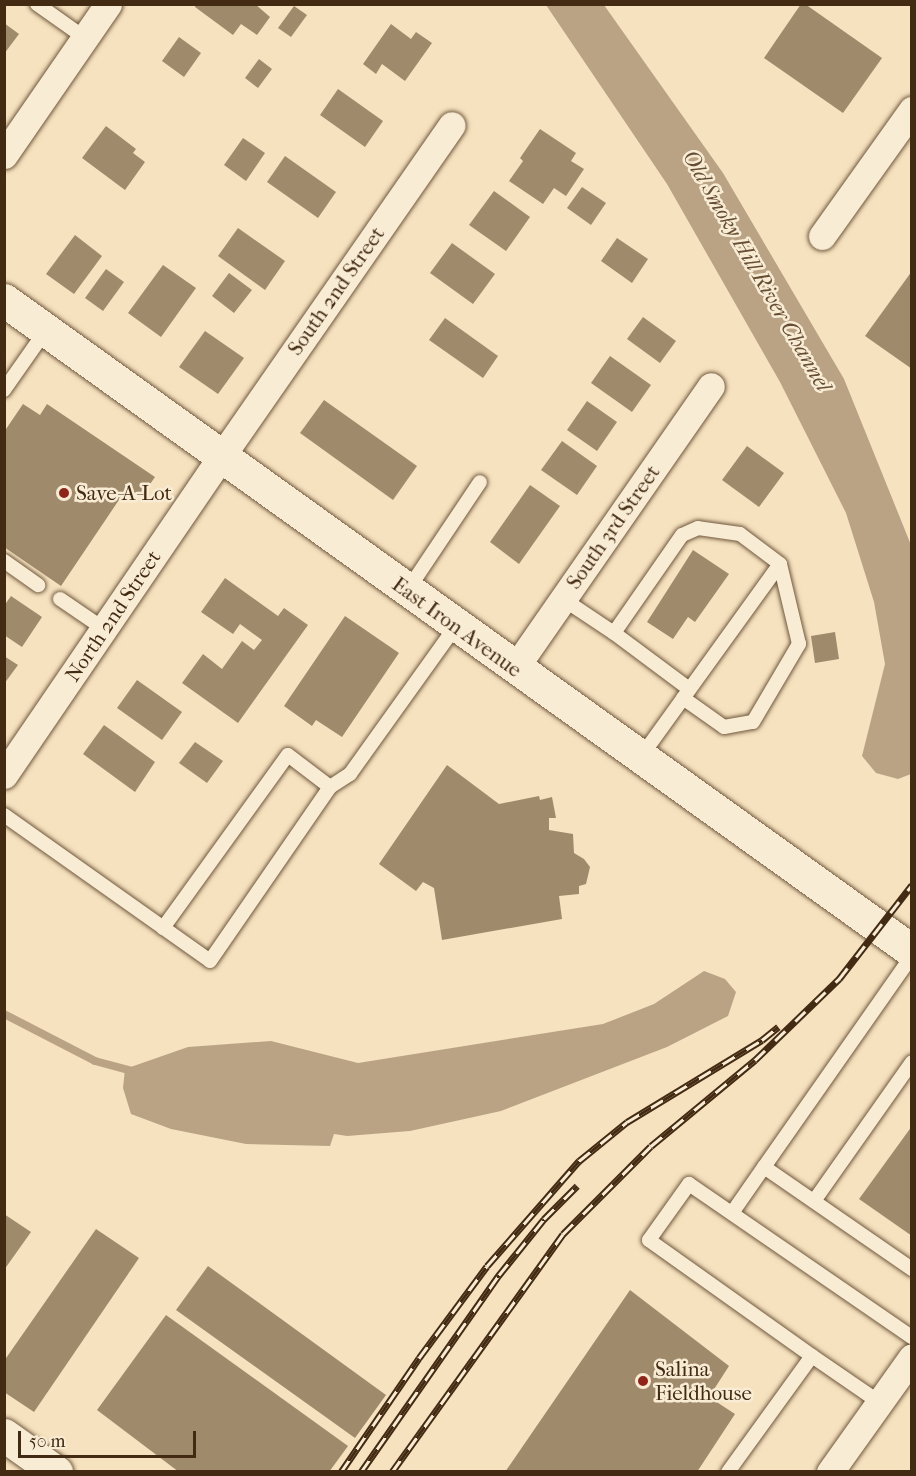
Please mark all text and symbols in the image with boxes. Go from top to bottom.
water label: Old Smoky Hill River Channel [676,146,836,396]
street label: South 2nd Street [282,222,390,360]
street label: South 3rd Street [561,460,665,594]
place label: Save-A-Lot [76,480,172,506]
marker: Save-A-Lot [57,486,71,500]
street label: North 2nd Street [60,545,166,687]
street label: East Iron Avenue [387,571,527,683]
place label: Salina Fieldhouse [655,1356,752,1406]
marker: Salina Fieldhouse [636,1374,650,1388]
scale bar [21,1419,200,1457]
text: 50 m [29,1431,65,1452]

